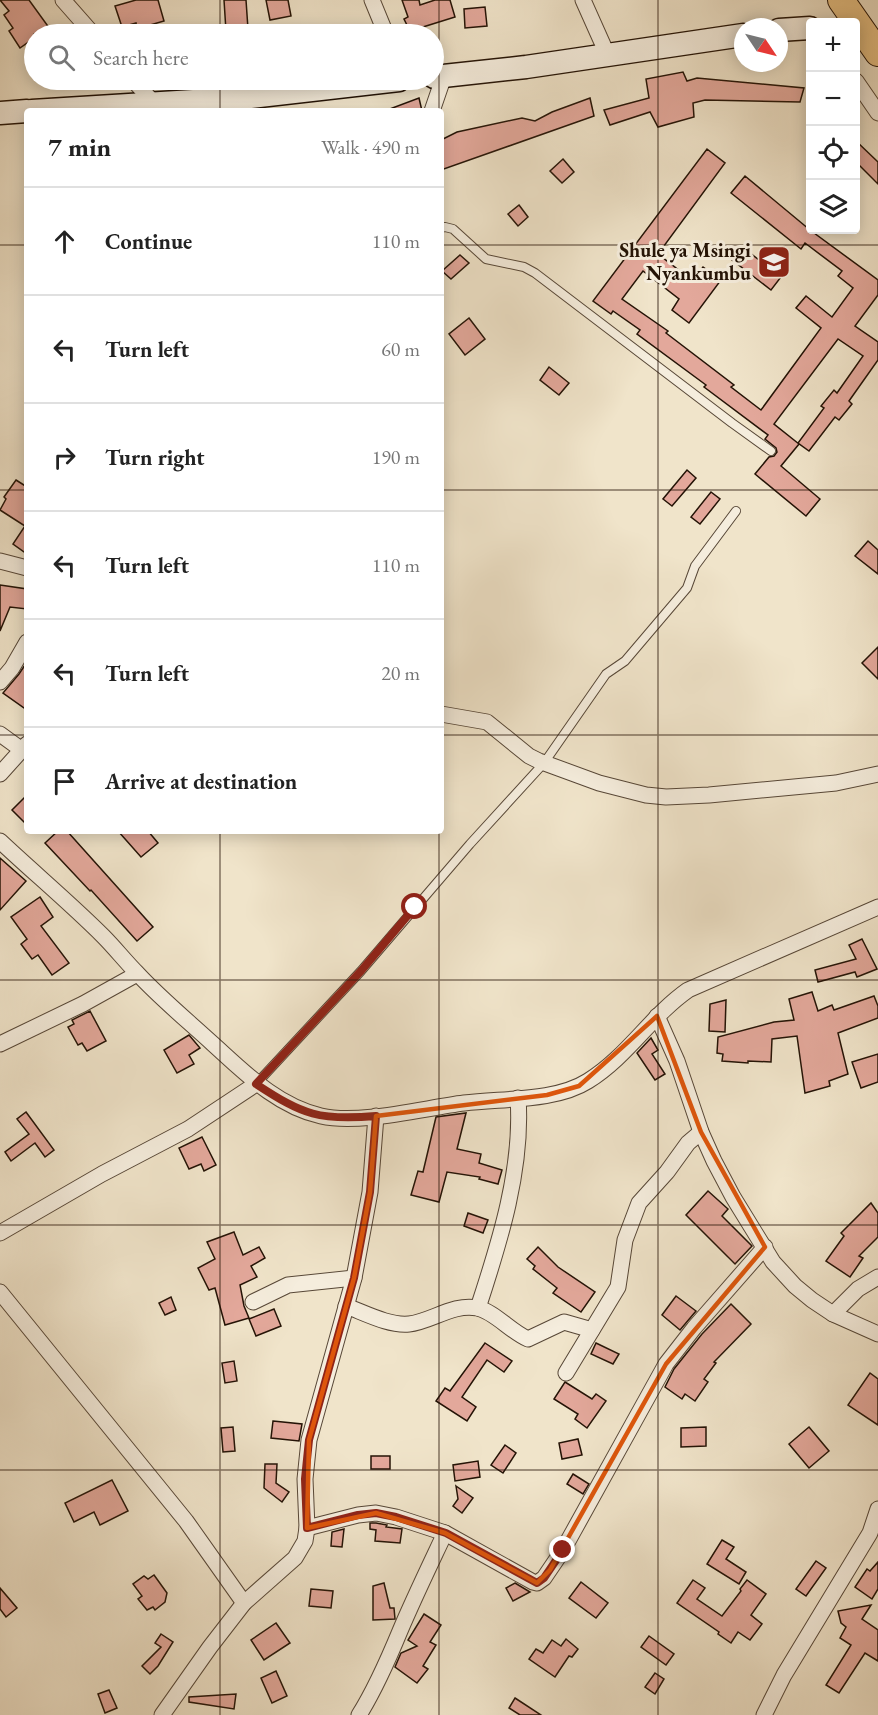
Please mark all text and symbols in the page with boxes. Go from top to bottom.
north arrow [734,18,788,72]
map controls [806,18,860,234]
button: + [806,18,860,72]
search box [24,24,444,90]
icon: search [45,41,78,74]
text: Search here [93,43,188,72]
button: − [806,72,860,126]
button: locate [806,126,860,180]
text: 7 min [48,130,111,164]
text: Walk · 490 m [321,134,420,160]
button: layers [806,180,860,234]
icon: ahead [48,225,81,258]
text: Continue [105,227,192,256]
text: 110 m [372,228,420,254]
place label: Shule ya Msingi Nyankumbu [619,237,751,286]
school or university icon: Shule ya Msingi Nyankumbu [756,244,792,280]
icon: left [48,333,81,366]
text: Turn left [105,335,189,364]
text: 60 m [381,336,420,362]
icon: right [48,441,81,474]
text: Turn right [105,443,204,472]
text: 190 m [372,444,420,470]
icon: left [48,549,81,582]
text: Turn left [105,551,189,580]
text: 110 m [372,552,420,578]
icon: left [48,657,81,690]
text: Turn left [105,659,189,688]
text: 20 m [381,660,420,686]
icon: arrive [48,765,81,798]
text: Arrive at destination [105,767,297,796]
route start [401,893,427,919]
route end [549,1536,575,1562]

